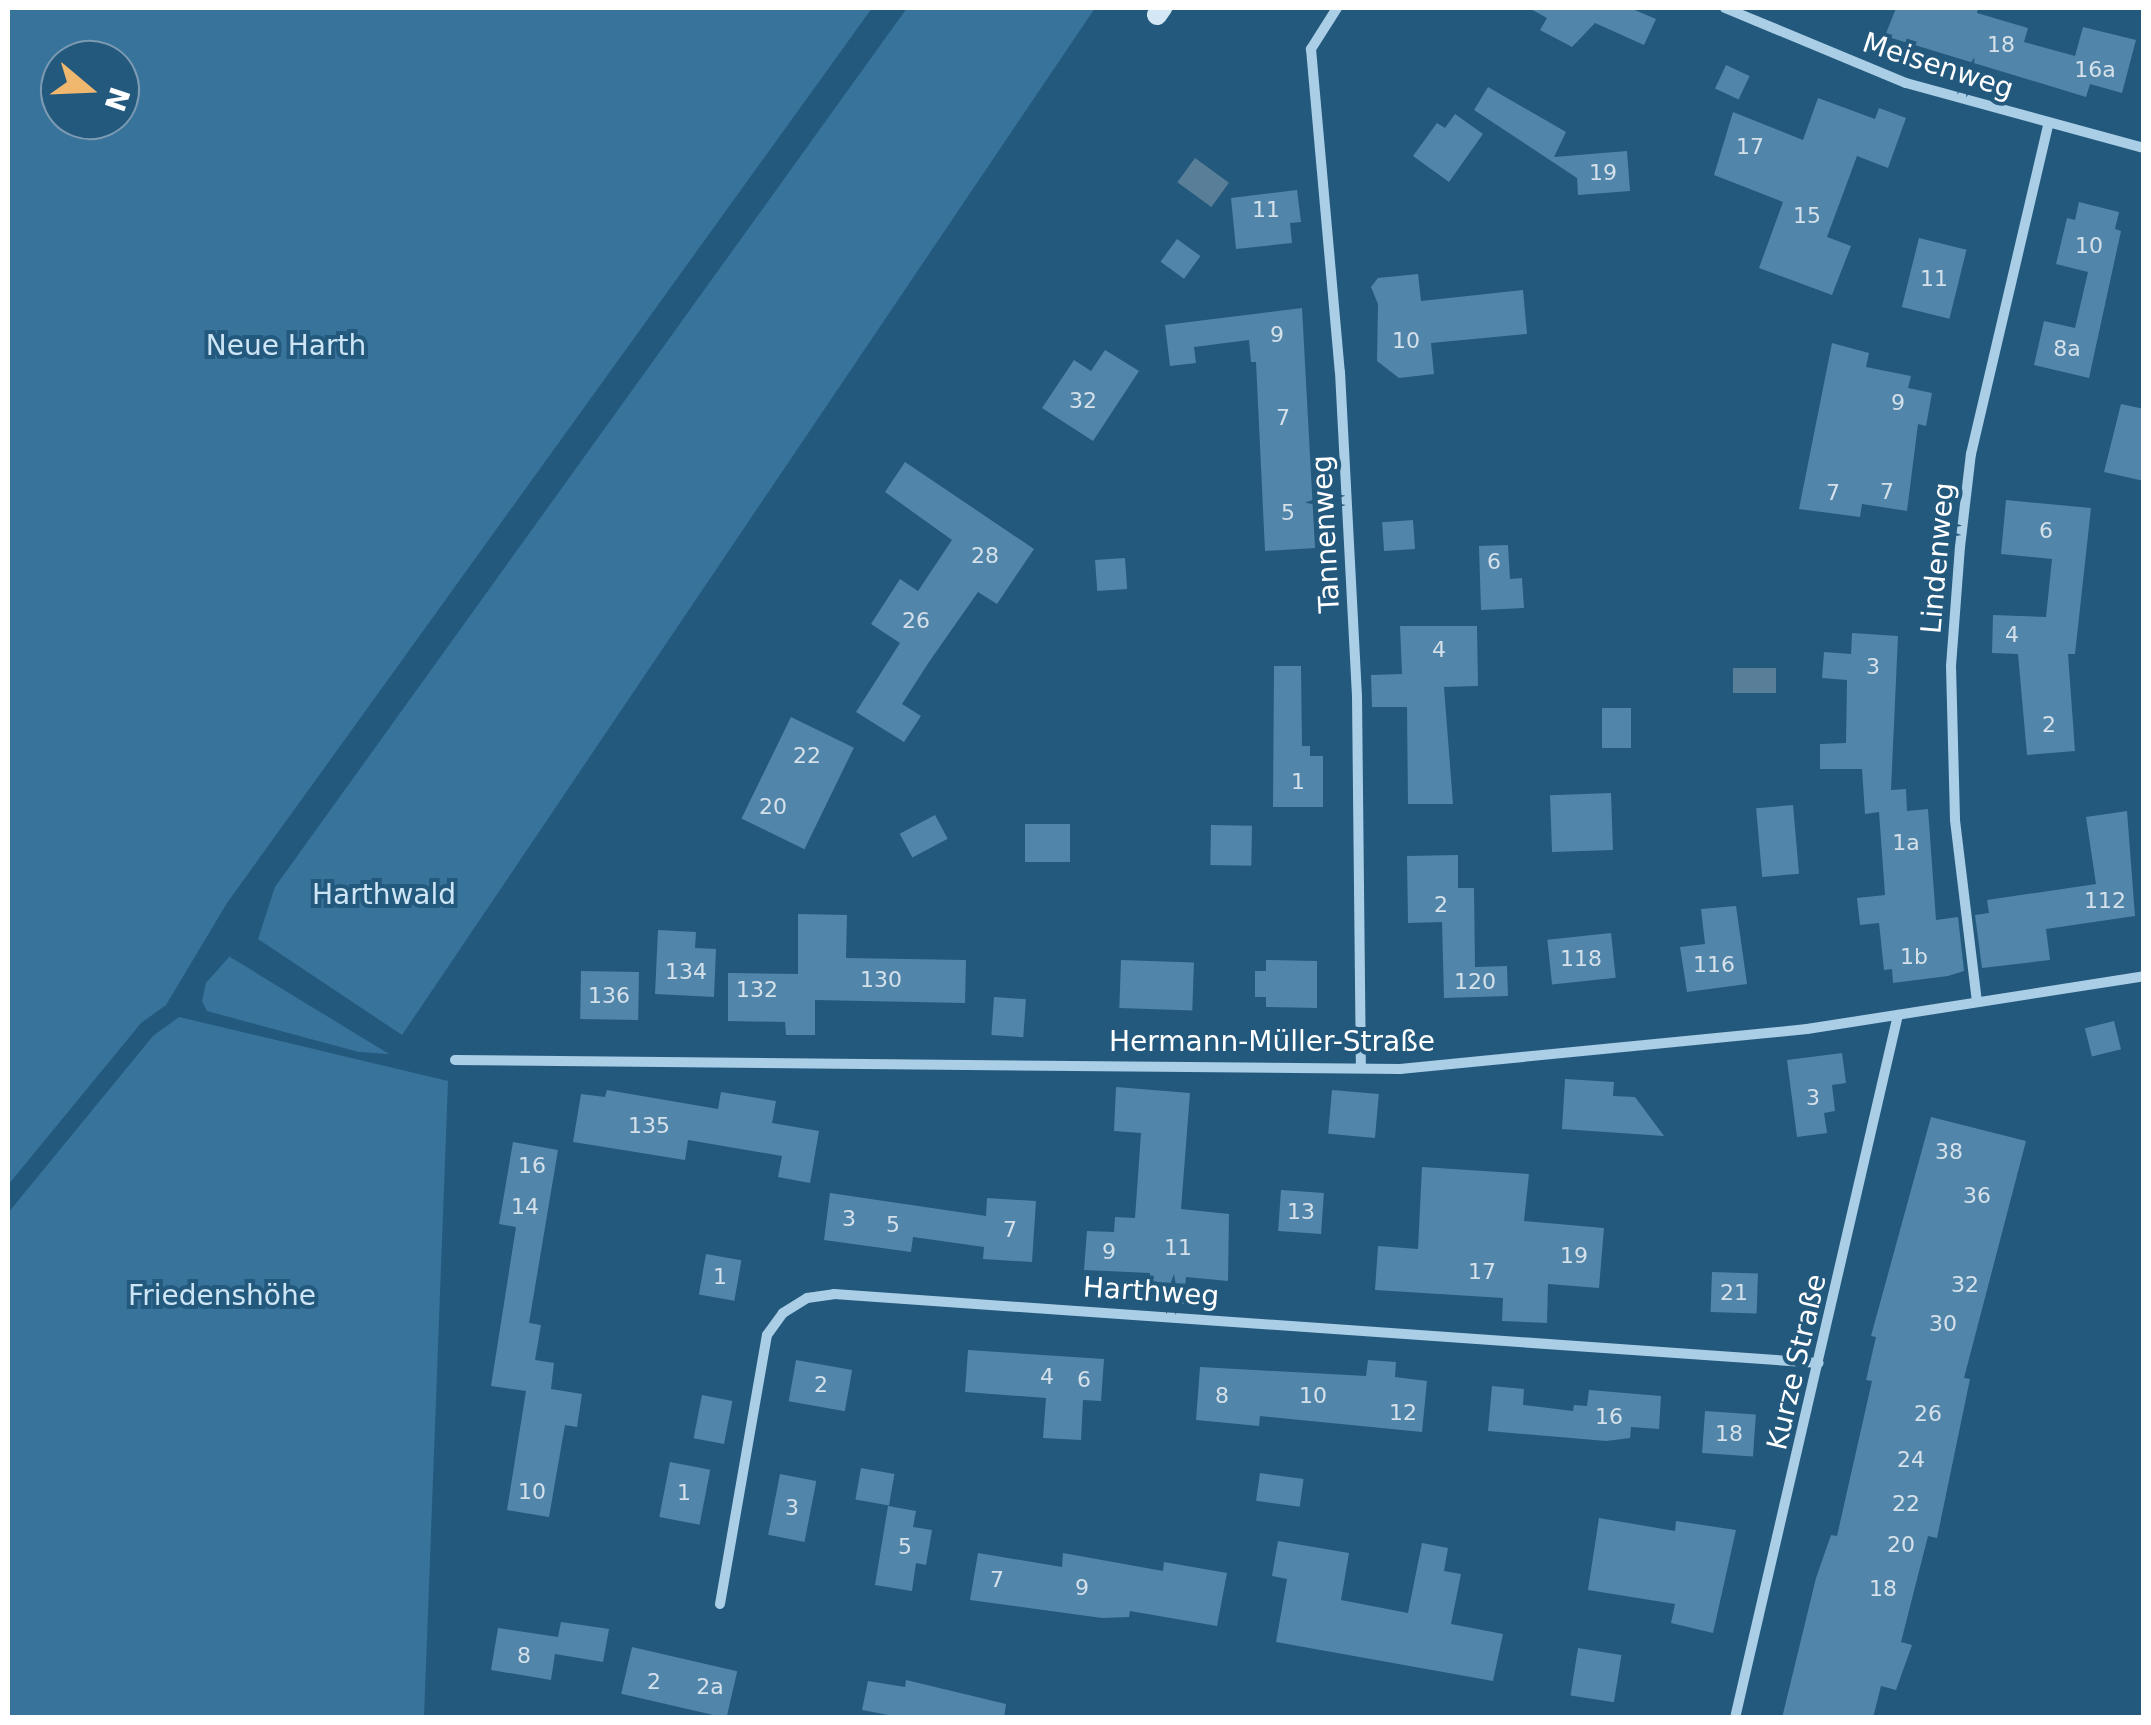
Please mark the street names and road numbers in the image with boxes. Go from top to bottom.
street label: Meisenweg [1858,26,2018,106]
street label: Tannenweg [1305,454,1347,614]
street label: Lindenweg [1915,481,1961,635]
street label: Hermann-Müller-Straße [1109,1025,1435,1059]
street label: Harthweg [1082,1270,1220,1314]
street label: Kurze Straße [1760,1271,1834,1453]

